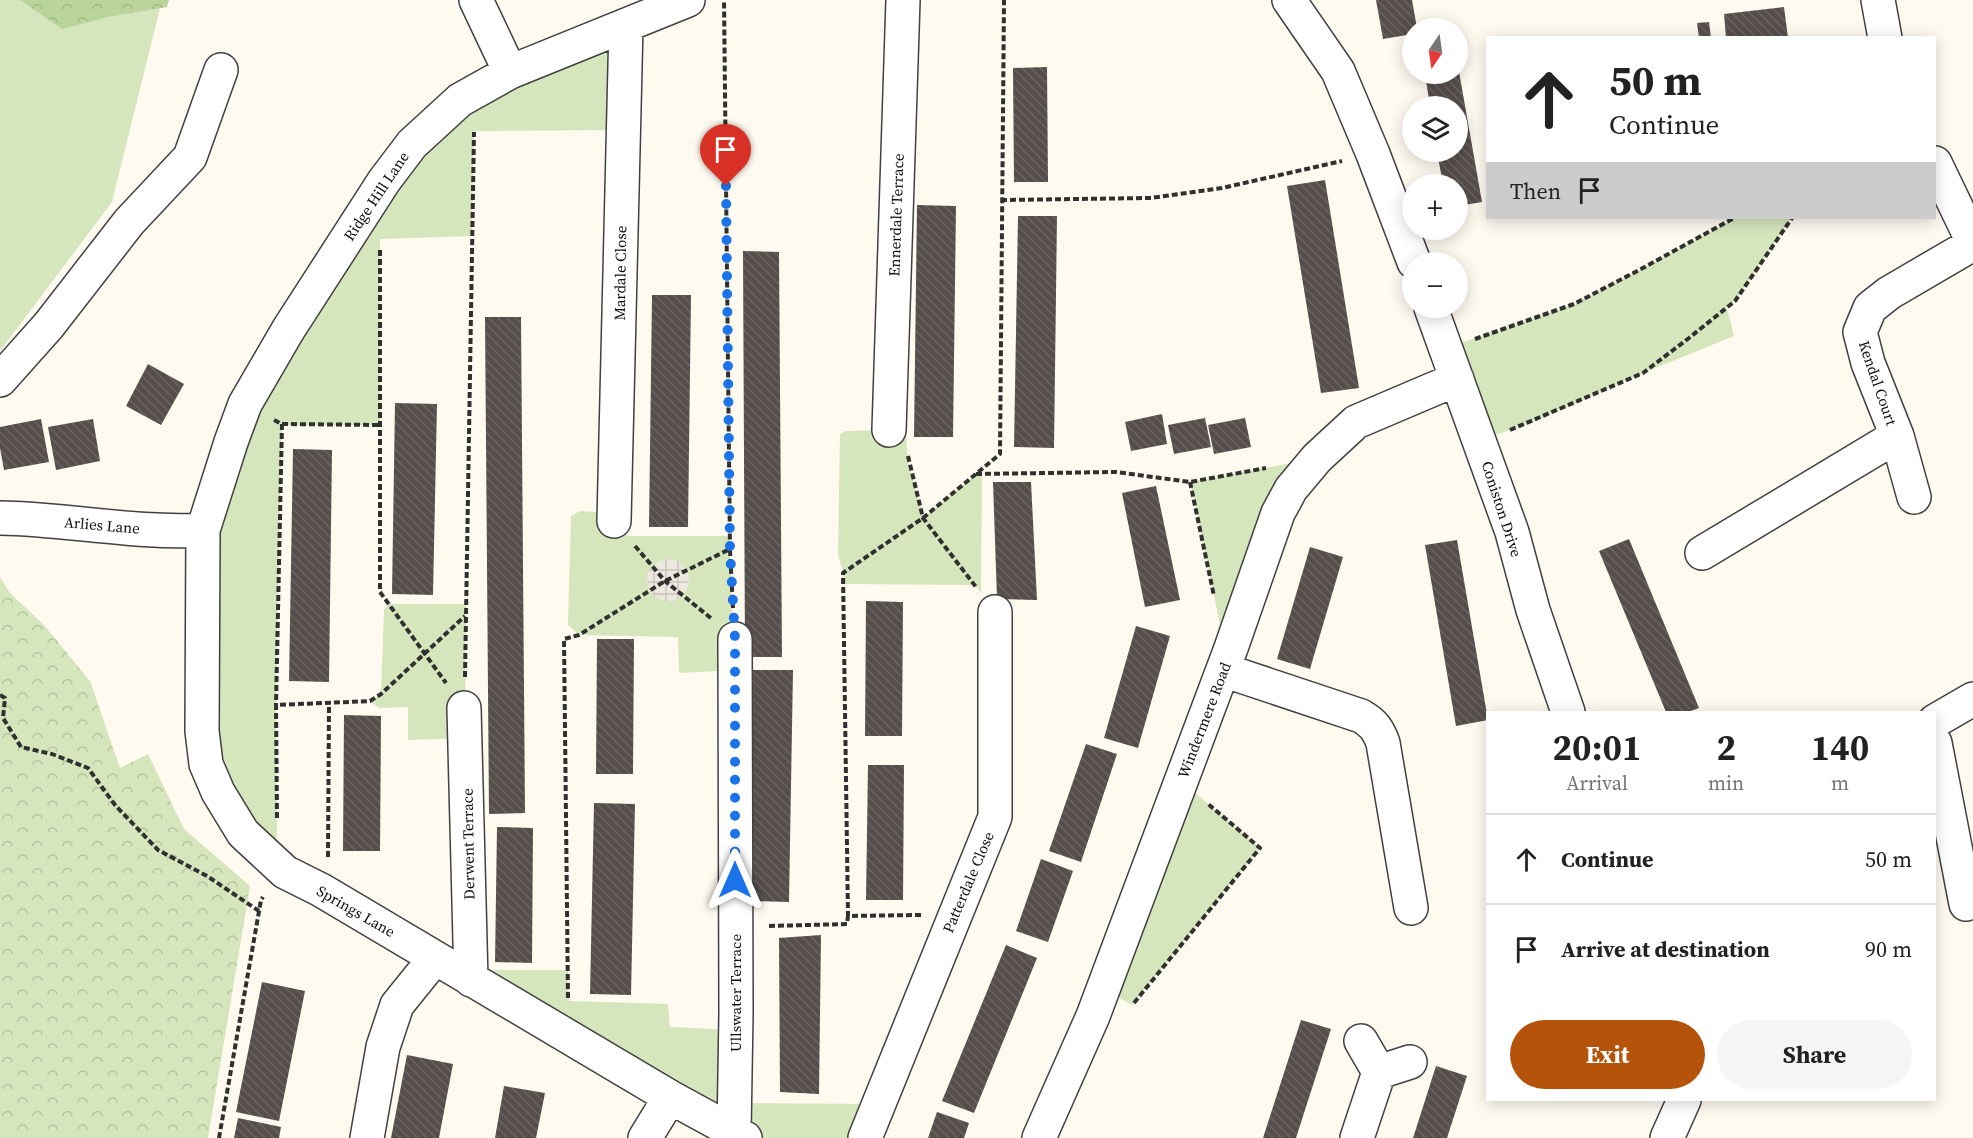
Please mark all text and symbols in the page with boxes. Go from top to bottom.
north arrow [1402,18,1468,84]
map controls [1402,18,1468,318]
text: 50 m [1609,51,1702,109]
icon: ahead [1510,60,1588,138]
button: layers [1402,96,1468,162]
text: Continue [1609,106,1719,143]
pin [700,124,751,186]
icon: arrive [709,133,742,166]
street label: Ridge Hill Lane [338,147,414,245]
street label: Ennerdale Terrace [883,153,909,277]
button: + [1402,174,1468,240]
icon: arrive [1573,174,1606,207]
text: Then [1510,176,1561,206]
street label: Mardale Close [609,225,631,321]
button: − [1402,252,1468,318]
street label: Kendal Court [1854,338,1902,428]
street label: Coniston Drive [1477,458,1527,560]
street label: Arlies Lane [63,511,141,539]
street label: Windermere Road [1172,659,1236,781]
text: 20:01 [1553,723,1641,772]
text: 2 [1716,723,1736,772]
text: 140 [1811,723,1869,772]
text: Arrival [1566,769,1628,797]
text: min [1708,769,1744,797]
text: m [1831,769,1849,797]
street label: Derwent Terrace [457,788,479,900]
street label: Patterdale Close [937,828,999,936]
icon: ahead [1510,843,1543,876]
text: Continue [1561,844,1654,874]
text: 50 m [1865,844,1912,874]
position arrow [703,848,767,912]
street label: Springs Lane [313,880,399,942]
icon: arrive [1510,933,1543,966]
street label: Ullswater Terrace [725,934,746,1052]
text: Arrive at destination [1561,934,1770,964]
text: 90 m [1865,934,1912,964]
button: Exit [1510,1020,1705,1089]
button: Share [1717,1020,1912,1089]

